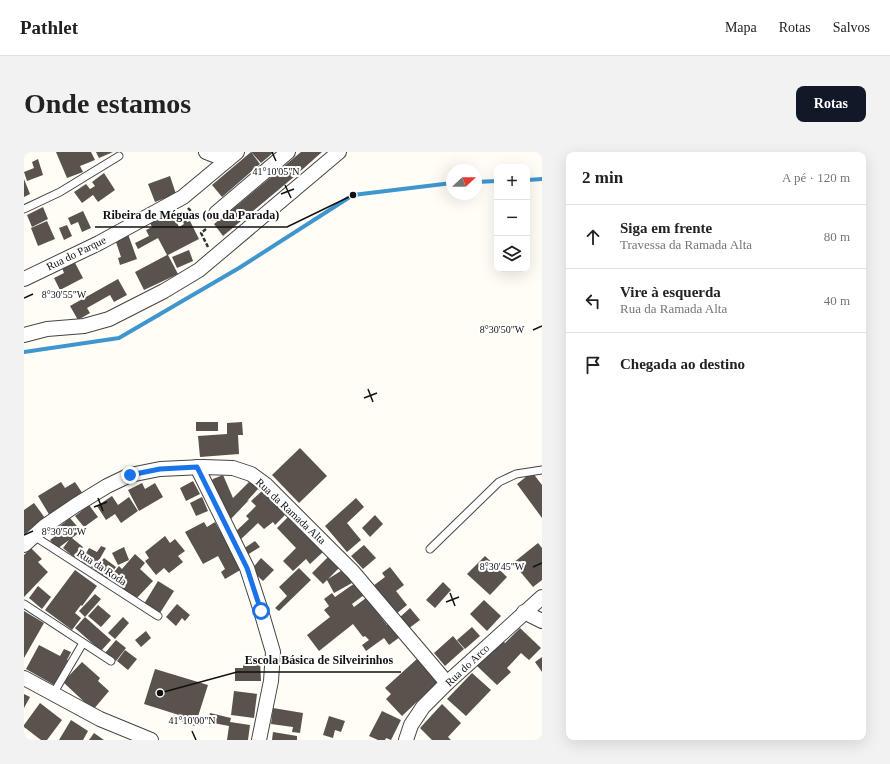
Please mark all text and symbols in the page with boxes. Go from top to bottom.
text: Pathlet [20,17,78,38]
text: Mapa [725,20,757,35]
text: Rotas [779,20,811,35]
text: Salvos [833,20,870,35]
button: Rotas [796,86,866,122]
text: Onde estamos [24,88,191,119]
north arrow [446,164,482,200]
map controls [494,164,530,272]
button: + [494,164,530,200]
text: 41°10'05"N [252,166,300,177]
text: 2 min [582,168,623,187]
text: A pé · 120 m [782,170,850,185]
button: − [494,200,530,236]
callout: Ribeira de Méguas (ou da Parada) [95,203,287,227]
text: Ribeira de Méguas (ou da Parada) [103,208,279,222]
text: Siga em frente [620,220,712,236]
icon: ahead [582,226,604,248]
text: 80 m [824,229,850,244]
street label: Rua do Parque [44,233,108,273]
button: layers [494,236,530,272]
text: Travessa da Ramada Alta [620,237,752,252]
text: Vire à esquerda [620,284,721,300]
text: 8°30'55"W [42,289,87,300]
icon: left [582,290,604,312]
text: 40 m [824,293,850,308]
text: Rua da Ramada Alta [620,301,727,316]
text: 8°30'50"W [480,324,525,335]
icon: arrive [582,354,604,376]
text: Chegada ao destino [620,356,745,372]
route end [121,466,139,484]
street label: Rua da Ramada Alta [254,476,328,546]
text: 8°30'50"W [42,526,87,537]
street label: Rua da Roda [75,546,129,588]
text: 8°30'45"W [480,561,525,572]
route start [252,602,270,620]
street label: Rua do Arco [443,641,492,688]
callout: Escola Básica de Silveirinhos [237,648,401,672]
text: Escola Básica de Silveirinhos [245,653,393,667]
text: 41°10'00"N [168,715,216,726]

